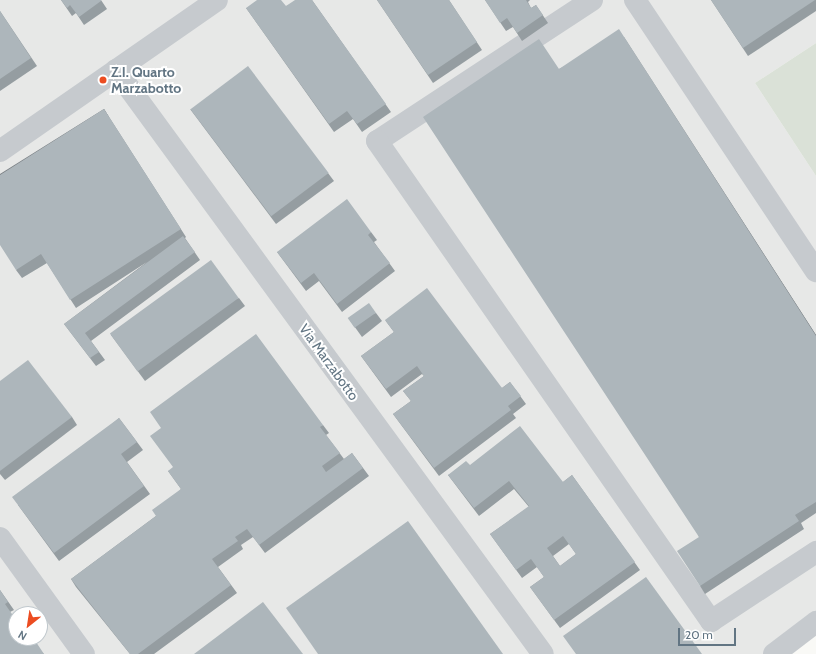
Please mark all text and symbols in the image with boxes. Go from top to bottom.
place label: Z.I. Quarto Marzabotto [111,64,181,96]
marker: Z.I. Quarto Marzabotto [98,75,108,85]
street label: Via Marzabotto [296,321,362,403]
north arrow [8,606,48,646]
scale bar [680,620,738,646]
text: 20 m [685,627,713,642]
text: N [16,628,29,644]

